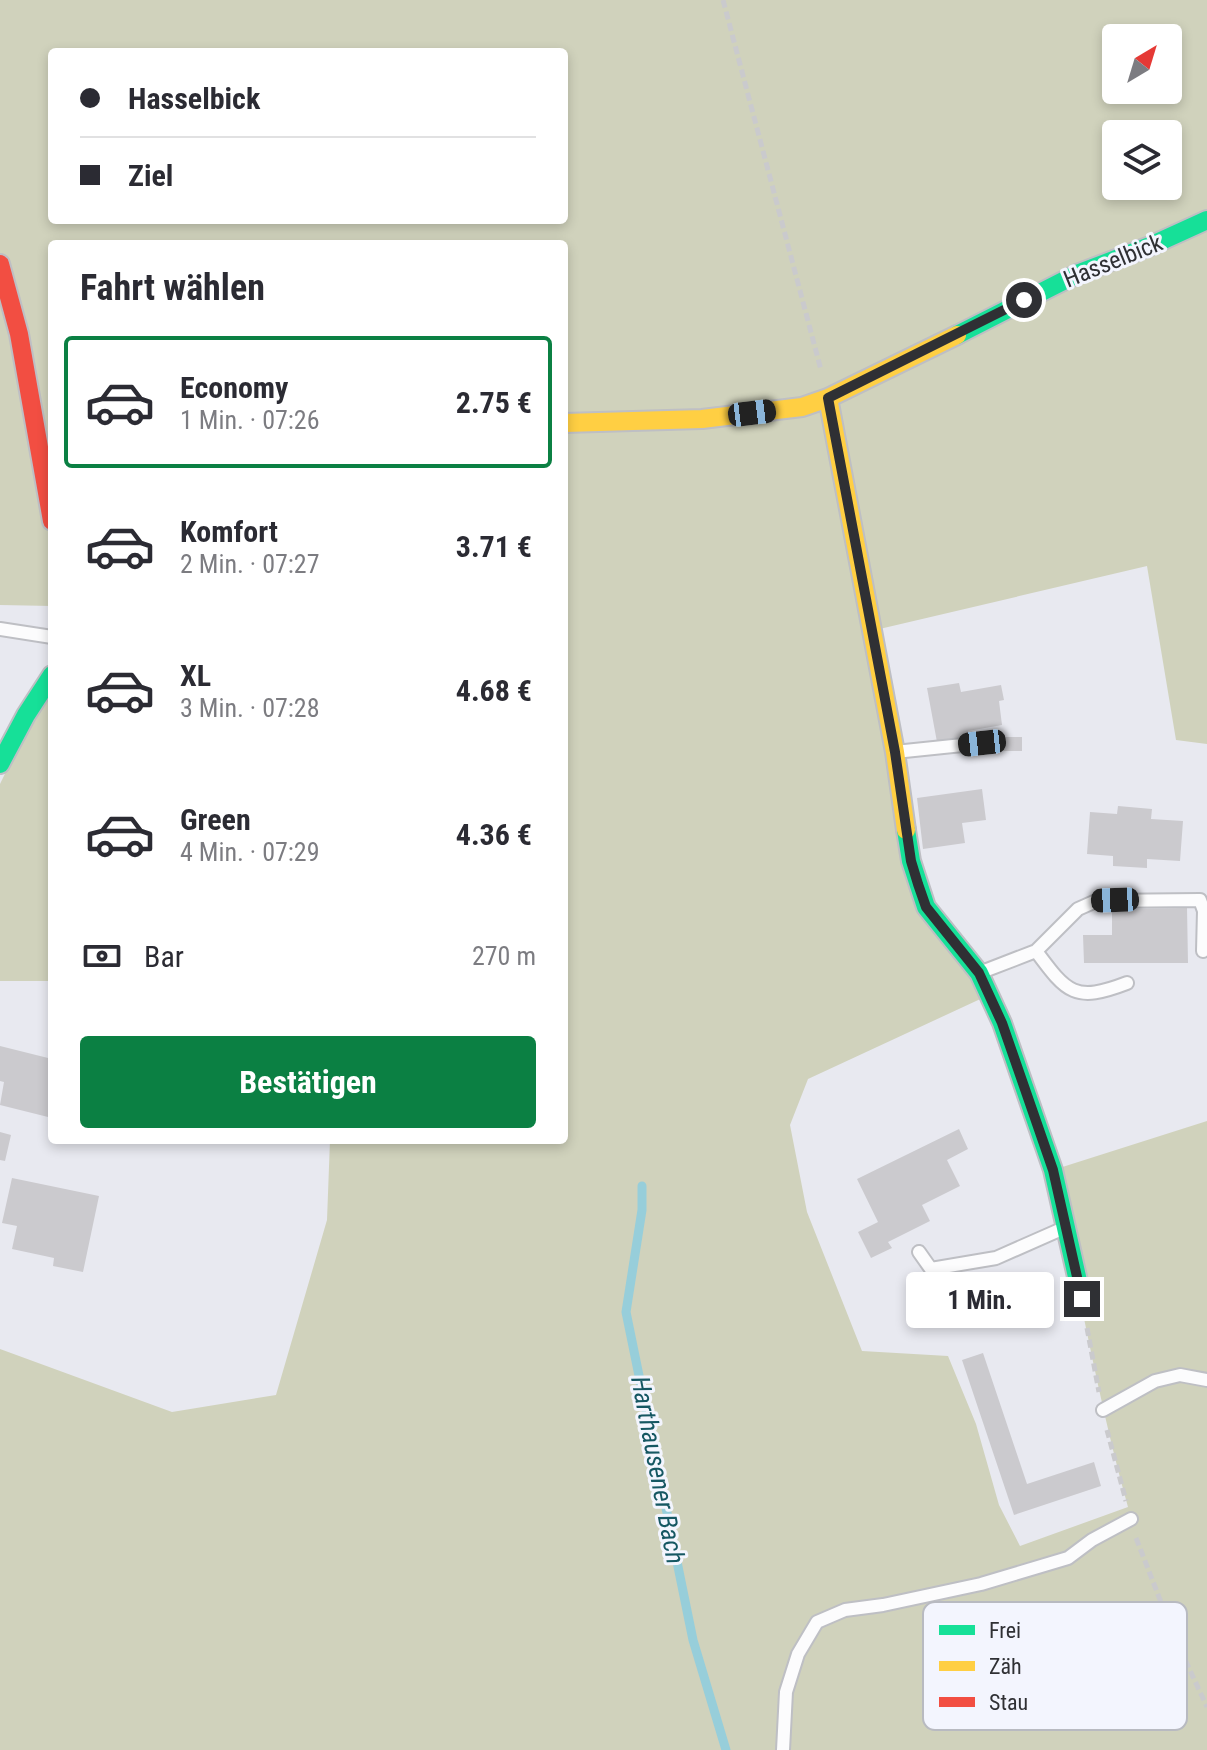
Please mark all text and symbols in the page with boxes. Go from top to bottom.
north arrow [1102,24,1182,104]
map controls [1102,24,1182,200]
text: Hasselbick [128,81,260,116]
button: layers [1102,120,1182,200]
text: Ziel [128,158,173,193]
street label: Hasselbick [1059,228,1167,294]
text: Fahrt wählen [80,267,265,309]
route start [1006,282,1042,318]
icon: car [84,366,156,438]
text: Economy [180,370,288,405]
text: 2.75 € [456,385,532,420]
car [727,398,777,428]
text: 1 Min. · 07:26 [180,405,320,435]
icon: car [84,510,156,582]
text: Komfort [180,514,278,549]
text: 3.71 € [456,529,532,564]
text: 2 Min. · 07:27 [180,549,320,579]
icon: car [84,654,156,726]
text: XL [180,658,211,693]
text: 4.68 € [456,673,532,708]
text: 3 Min. · 07:28 [180,693,320,723]
car [957,729,1007,757]
icon: car [84,798,156,870]
text: Green [180,802,251,837]
text: 4.36 € [456,817,532,852]
text: 4 Min. · 07:29 [180,837,320,867]
car [1091,887,1139,913]
icon: cash [80,934,124,978]
text: Bar [144,939,184,974]
text: 270 m [472,941,536,971]
button: Bestätigen [80,1036,536,1128]
callout: 1 Min. [906,1271,1054,1327]
route end [1064,1281,1100,1317]
text: 1 Min. [947,1285,1013,1315]
water label: Harthausener Bach [625,1374,691,1566]
legend [923,1602,1187,1730]
text: Frei [989,1618,1021,1643]
text: Zäh [989,1654,1022,1679]
text: Stau [989,1690,1028,1715]

